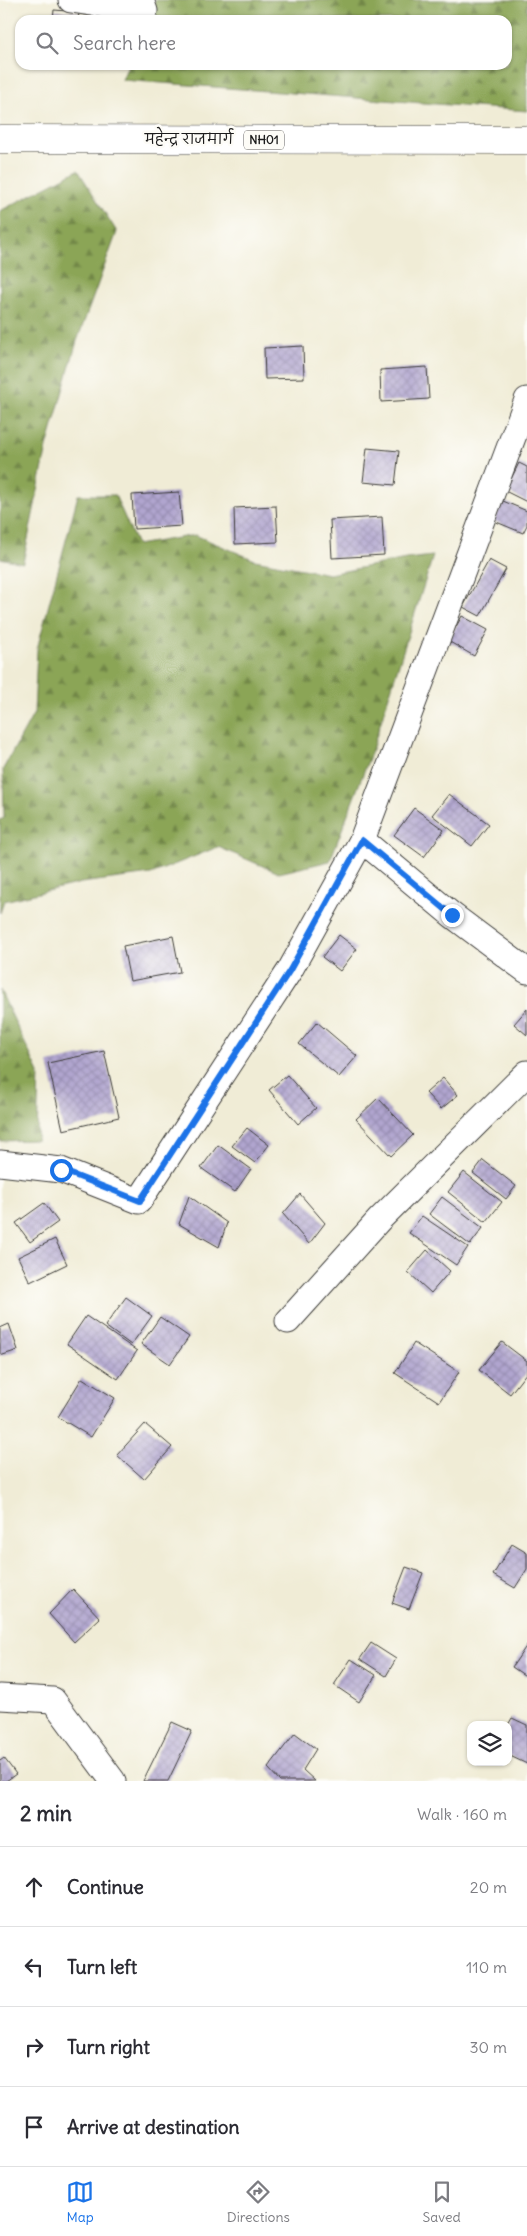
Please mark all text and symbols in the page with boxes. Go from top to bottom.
search box [15,15,512,70]
icon: search [33,29,61,57]
text: Search here [73,31,176,55]
street label: महेन्द्र राजमार्ग [144,126,235,148]
road number: NH01 [244,130,284,150]
route end [441,904,464,927]
route start [50,1159,73,1182]
map controls [467,1721,512,1766]
button: layers [467,1721,512,1766]
text: 2 min [20,1800,72,1827]
text: Walk · 160 m [417,1804,507,1824]
icon: ahead [20,1873,48,1901]
text: Continue [67,1875,144,1899]
text: 20 m [470,1877,507,1897]
icon: left [20,1953,48,1981]
text: Turn left [67,1955,137,1979]
text: 110 m [466,1957,507,1977]
icon: right [20,2033,48,2061]
text: Turn right [67,2035,150,2059]
text: 30 m [470,2037,507,2057]
icon: arrive [20,2113,48,2141]
text: Arrive at destination [67,2115,240,2139]
tab: Map [66,2178,94,2226]
tab: Directions [227,2178,290,2226]
tab: Saved [422,2178,461,2226]

